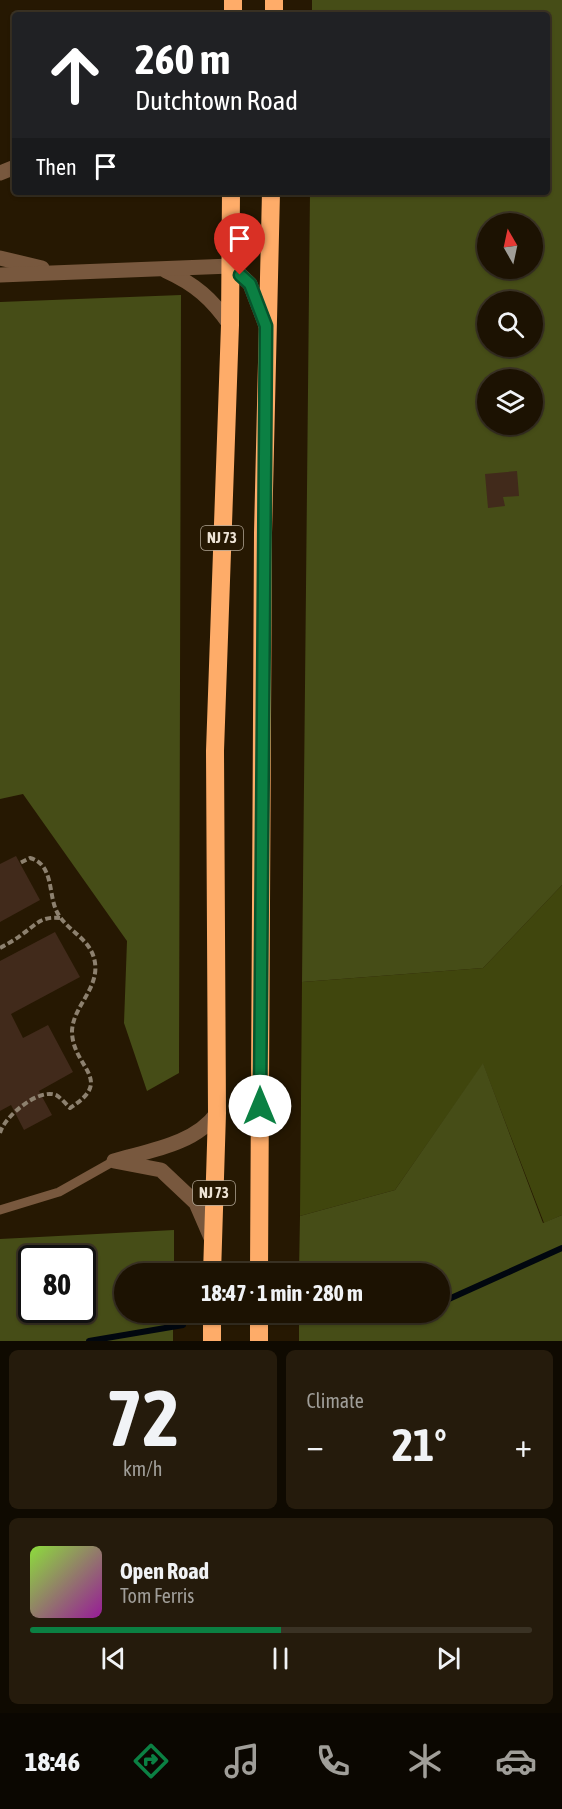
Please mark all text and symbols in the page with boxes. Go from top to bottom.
text: 260 m [135,35,230,83]
icon: ahead [36,36,114,114]
text: Dutchtown Road [135,85,298,116]
icon: arrive [89,150,122,183]
text: Then [36,154,77,180]
pin [214,213,265,275]
north arrow [477,213,543,279]
map controls [477,213,543,435]
icon: arrive [223,222,256,255]
button: search [477,291,543,357]
button: layers [477,369,543,435]
road number: NJ 73 [201,526,243,550]
position arrow [228,1074,292,1138]
road number: NJ 73 [193,1181,235,1205]
speed limit sign: 80 [18,1245,96,1323]
text: 18:47 · 1 min · 280 m [201,1280,363,1306]
text: 72 [106,1373,179,1463]
text: Climate [307,1389,364,1412]
text: 21° [392,1419,447,1471]
text: − [307,1426,324,1464]
text: + [515,1426,532,1464]
text: km/h [123,1457,163,1480]
text: Open Road [120,1558,209,1584]
text: Tom Ferris [120,1584,194,1607]
icon: previous [97,1642,130,1675]
icon: pause [264,1642,297,1675]
icon: next [432,1642,465,1675]
icon: directions [130,1740,172,1782]
icon: music [221,1740,263,1782]
icon: phone [312,1740,354,1782]
icon: climate [404,1740,446,1782]
icon: car [495,1740,537,1782]
text: 18:46 [25,1746,80,1777]

